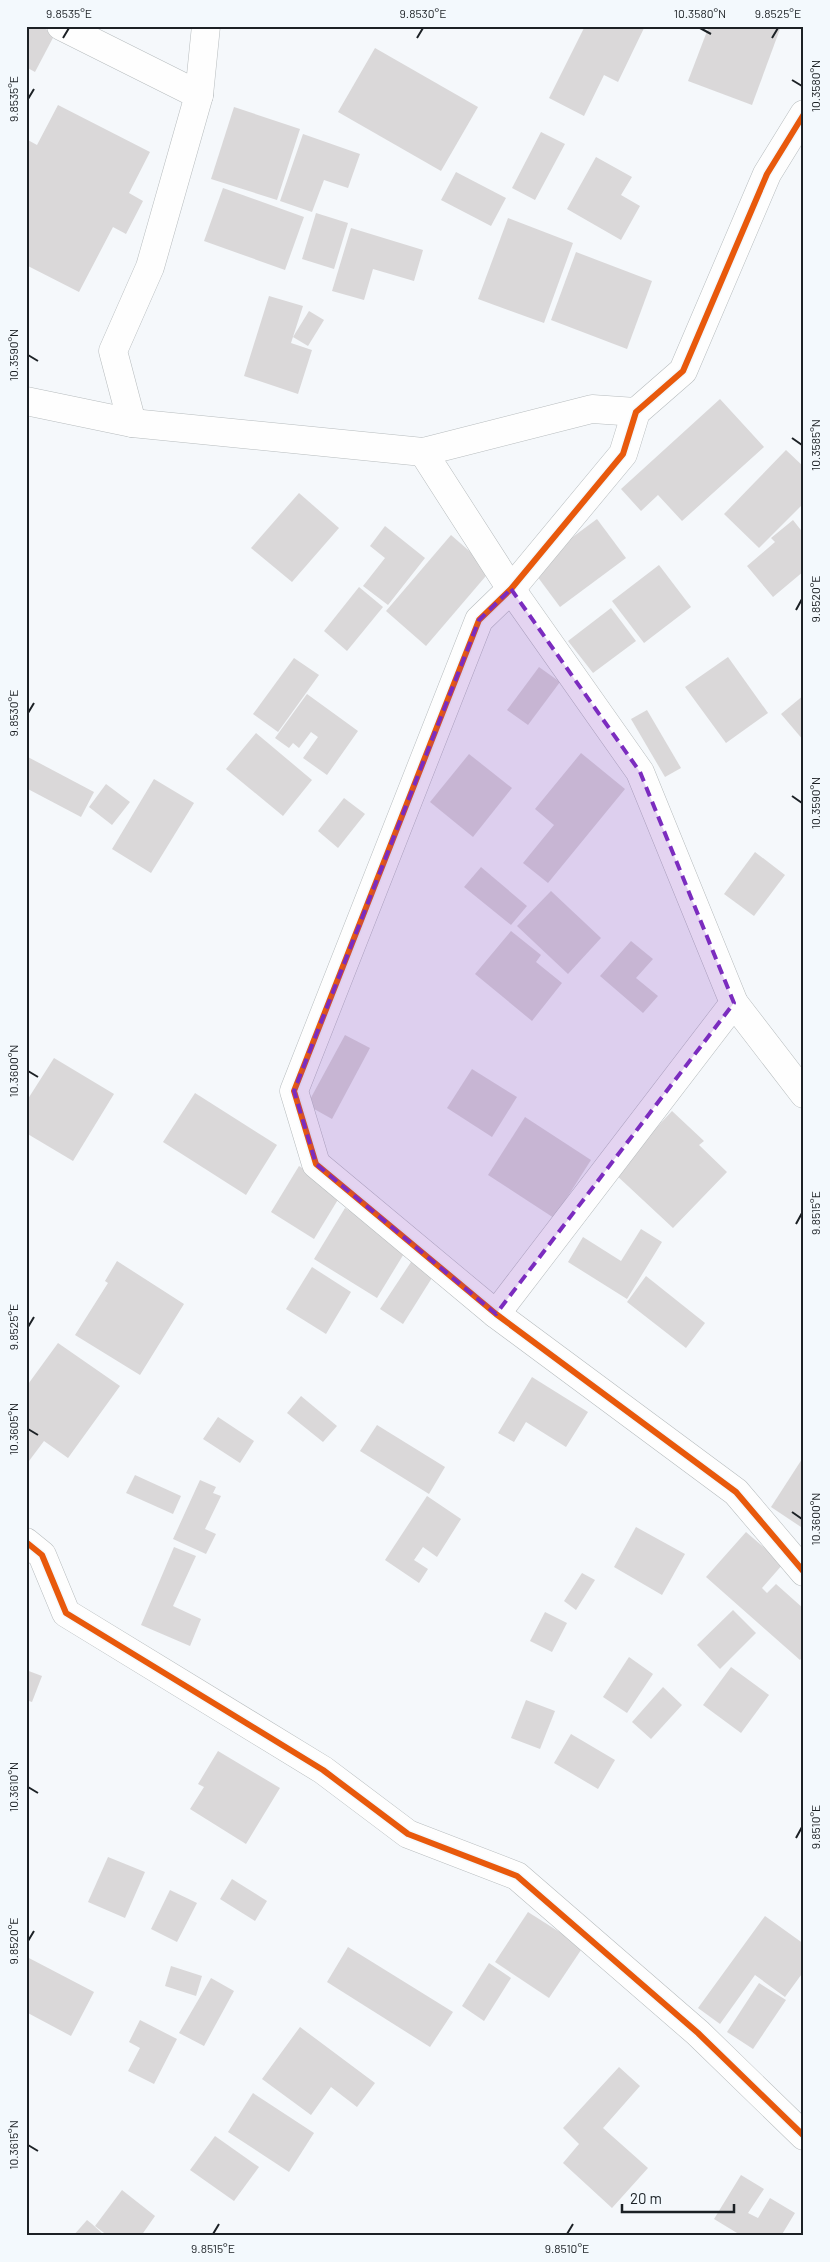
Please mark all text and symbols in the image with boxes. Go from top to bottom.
text: 9.8535°E [46,6,92,20]
text: 9.8530°E [400,6,446,20]
text: 10.3580°N [674,6,726,20]
text: 9.8525°E [755,6,801,20]
text: 10.3580°N [808,60,822,112]
text: 9.8535°E [6,76,20,122]
text: 10.3590°N [6,329,20,381]
text: 10.3585°N [808,419,822,471]
text: 9.8520°E [808,575,822,623]
text: 9.8530°E [6,690,20,736]
text: 10.3590°N [808,777,822,829]
text: 10.3600°N [6,1045,20,1097]
text: 9.8515°E [808,1191,822,1235]
text: 9.8525°E [6,1304,20,1350]
text: 10.3605°N [6,1403,20,1455]
text: 10.3600°N [808,1493,822,1545]
text: 10.3610°N [6,1762,20,1812]
text: 9.8510°E [808,1805,822,1849]
text: 9.8520°E [6,1917,20,1965]
text: 10.3615°N [6,2120,20,2170]
scale bar [622,2182,735,2214]
text: 20 m [630,2189,662,2207]
text: 9.8515°E [191,2241,235,2255]
text: 9.8510°E [545,2241,589,2255]

